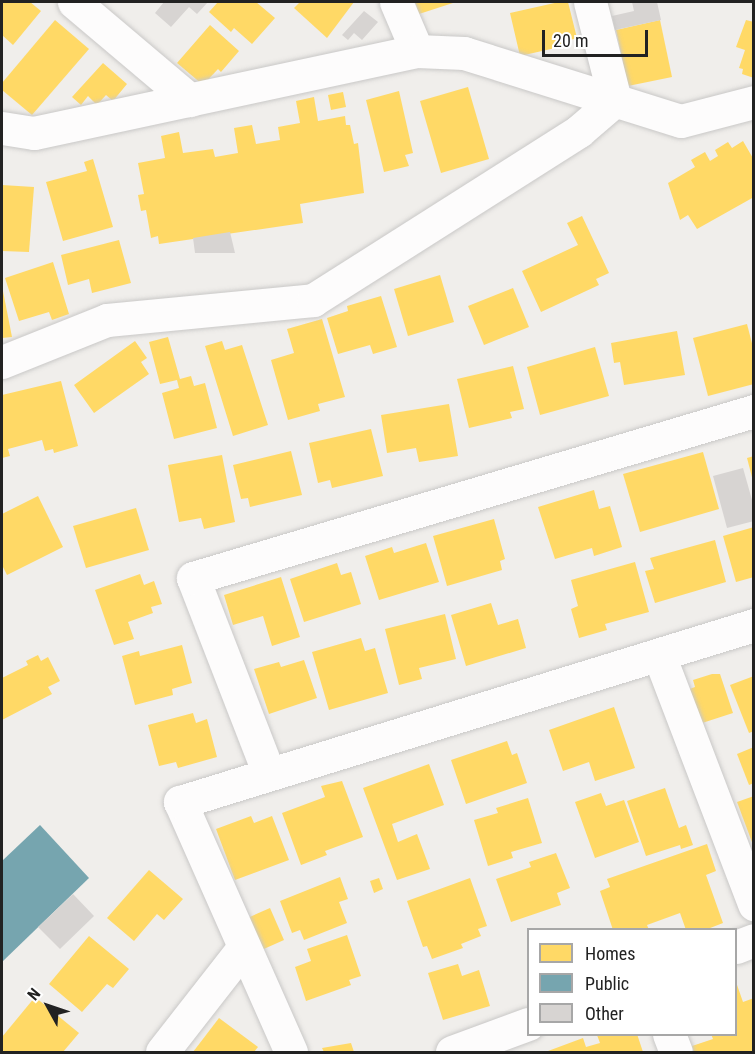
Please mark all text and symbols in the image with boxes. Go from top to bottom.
scale bar [545,18,652,56]
text: 20 m [553,30,588,51]
legend [527,928,737,1036]
text: Homes [585,943,635,964]
text: Public [585,973,629,994]
north arrow [18,976,78,1036]
text: N [23,984,44,1004]
text: Other [585,1003,624,1024]

